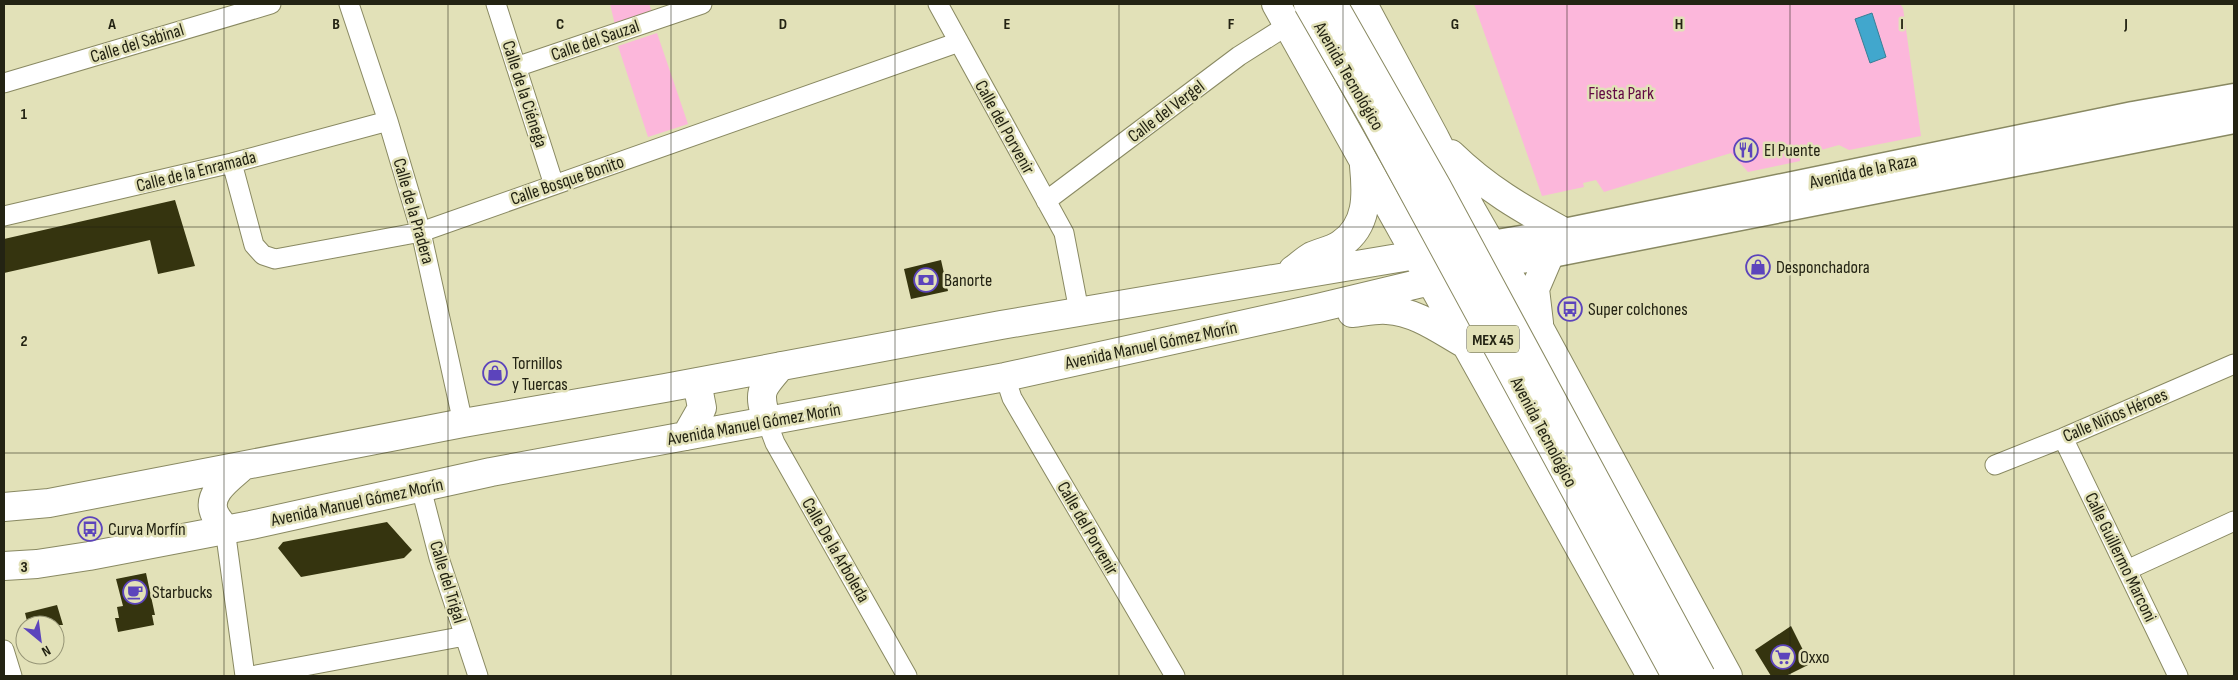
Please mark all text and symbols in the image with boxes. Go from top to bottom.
text: A [107,15,116,34]
text: B [332,15,340,34]
street label: Calle del Sauzal [548,15,642,65]
text: D [779,15,787,34]
text: E [1004,15,1011,34]
text: F [1228,15,1235,34]
text: G [1451,15,1459,34]
text: H [1675,15,1683,34]
text: I [1900,15,1904,34]
text: J [2123,15,2128,34]
street label: Avenida Tecnológico [1309,18,1388,134]
street label: Calle del Sabinal [88,19,186,68]
street label: Calle de la Ciénega [497,38,552,150]
street label: Calle del Vergel [1124,76,1209,147]
street label: Calle del Porvenir [970,77,1039,178]
park label: Fiesta Park [1588,83,1654,104]
text: 1 [21,105,28,124]
restaurant icon: El Puente [1733,137,1759,163]
place label: El Puente [1764,140,1820,161]
street label: Calle de la Enramada [134,146,258,197]
street label: Avenida de la Raza [1807,150,1919,193]
street label: Calle Bosque Bonito [508,151,627,210]
street label: Calle de la Pradera [388,156,439,266]
shop icon: Desponchadora [1745,254,1771,280]
place label: Desponchadora [1776,257,1870,278]
bank icon: Banorte [913,267,939,293]
place label: Banorte [944,270,992,291]
bus stop icon: Super colchones [1557,296,1583,322]
place label: Super colchones [1588,299,1688,320]
street label: Avenida Manuel Gómez Morín [1062,317,1239,374]
road number: MEX 45 [1467,326,1519,352]
text: 2 [20,332,28,351]
place label: Tornillos y Tuercas [512,353,568,395]
shop icon: Tornillos y Tuercas [482,360,508,386]
street label: Avenida Tecnológico [1505,373,1581,491]
street label: Calle Niños Héroes [2060,384,2171,447]
street label: Avenida Manuel Gómez Morín [665,399,842,450]
street label: Avenida Manuel Gómez Morín [268,474,445,531]
street label: Calle del Porvenir [1053,478,1123,578]
street label: Calle Guillermo Marconi [2080,489,2161,625]
street label: Calle De la Arboleda [797,494,874,606]
bus stop icon: Curva Morfín [77,516,103,542]
place label: Curva Morfín [108,519,186,540]
street label: Calle del Trigal [425,539,470,626]
text: 3 [20,558,28,577]
cafe icon: Starbucks [122,579,148,605]
place label: Starbucks [152,582,212,603]
north arrow [15,615,65,665]
text: N [39,642,53,660]
supermarket icon: Oxxo [1770,644,1796,670]
place label: Oxxo [1800,647,1830,668]

